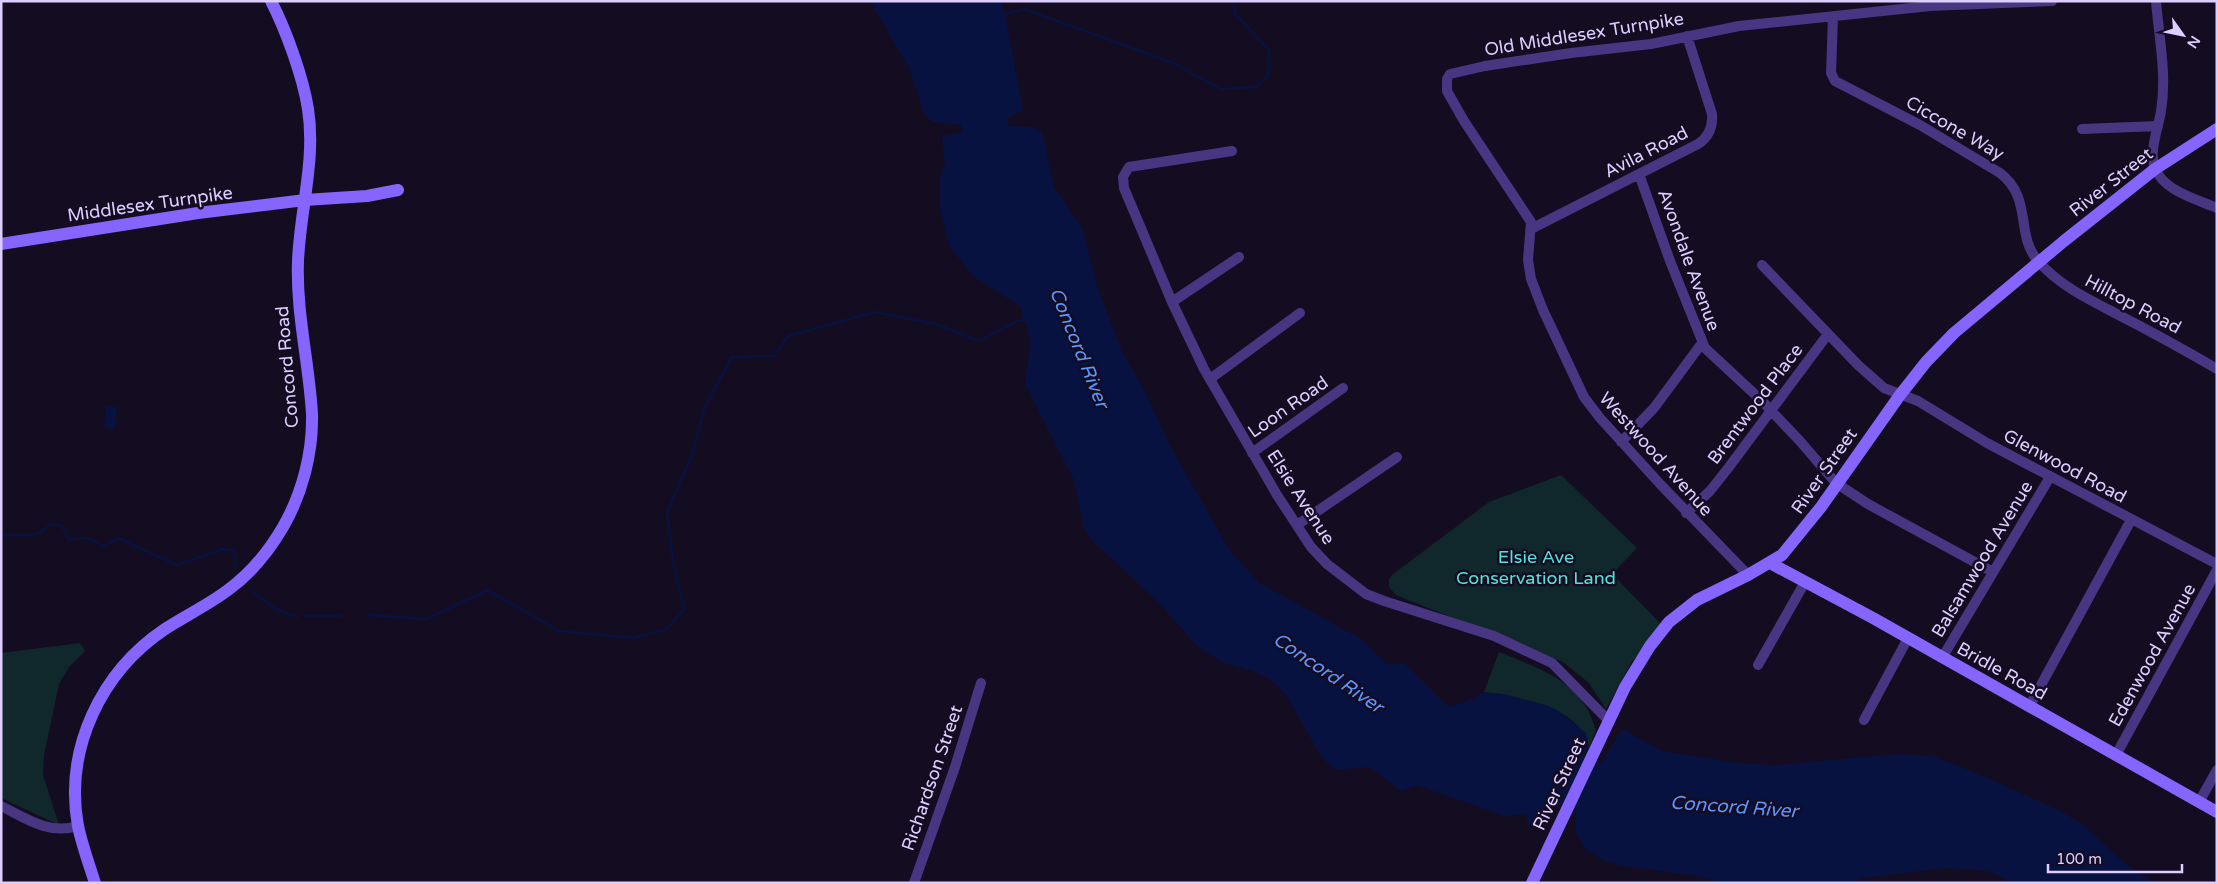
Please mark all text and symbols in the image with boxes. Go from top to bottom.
street label: Old Middlesex Turnpike [1483,7,1685,61]
north arrow [2158,10,2208,60]
text: N [2183,32,2204,51]
street label: Ciccone Way [1902,91,2008,165]
street label: Avila Road [1600,121,1692,183]
street label: River Street [2065,142,2157,221]
street label: Middlesex Turnpike [66,182,234,226]
street label: Avondale Avenue [1653,186,1725,334]
street label: Hilltop Road [2081,269,2185,339]
water label: Concord River [1045,285,1114,414]
street label: Concord Road [271,305,303,429]
street label: Brentwood Place [1703,339,1807,469]
street label: Loon Road [1244,371,1332,443]
street label: Westwood Avenue [1594,387,1718,521]
street label: River Street [1786,424,1862,518]
street label: Glenwood Road [2000,424,2130,508]
street label: Elsie Avenue [1262,446,1340,548]
street label: Balsamwood Avenue [1927,477,2037,641]
park label: Elsie Ave Conservation Land [1456,546,1616,589]
street label: Edenwood Avenue [2104,580,2200,730]
water label: Concord River [1269,628,1389,719]
street label: Bridle Road [1953,637,2051,705]
street label: Richardson Street [897,702,967,854]
street label: River Street [1528,734,1590,834]
water label: Concord River [1669,792,1801,823]
scale bar [2048,842,2182,874]
text: 100 m [2056,850,2102,868]

